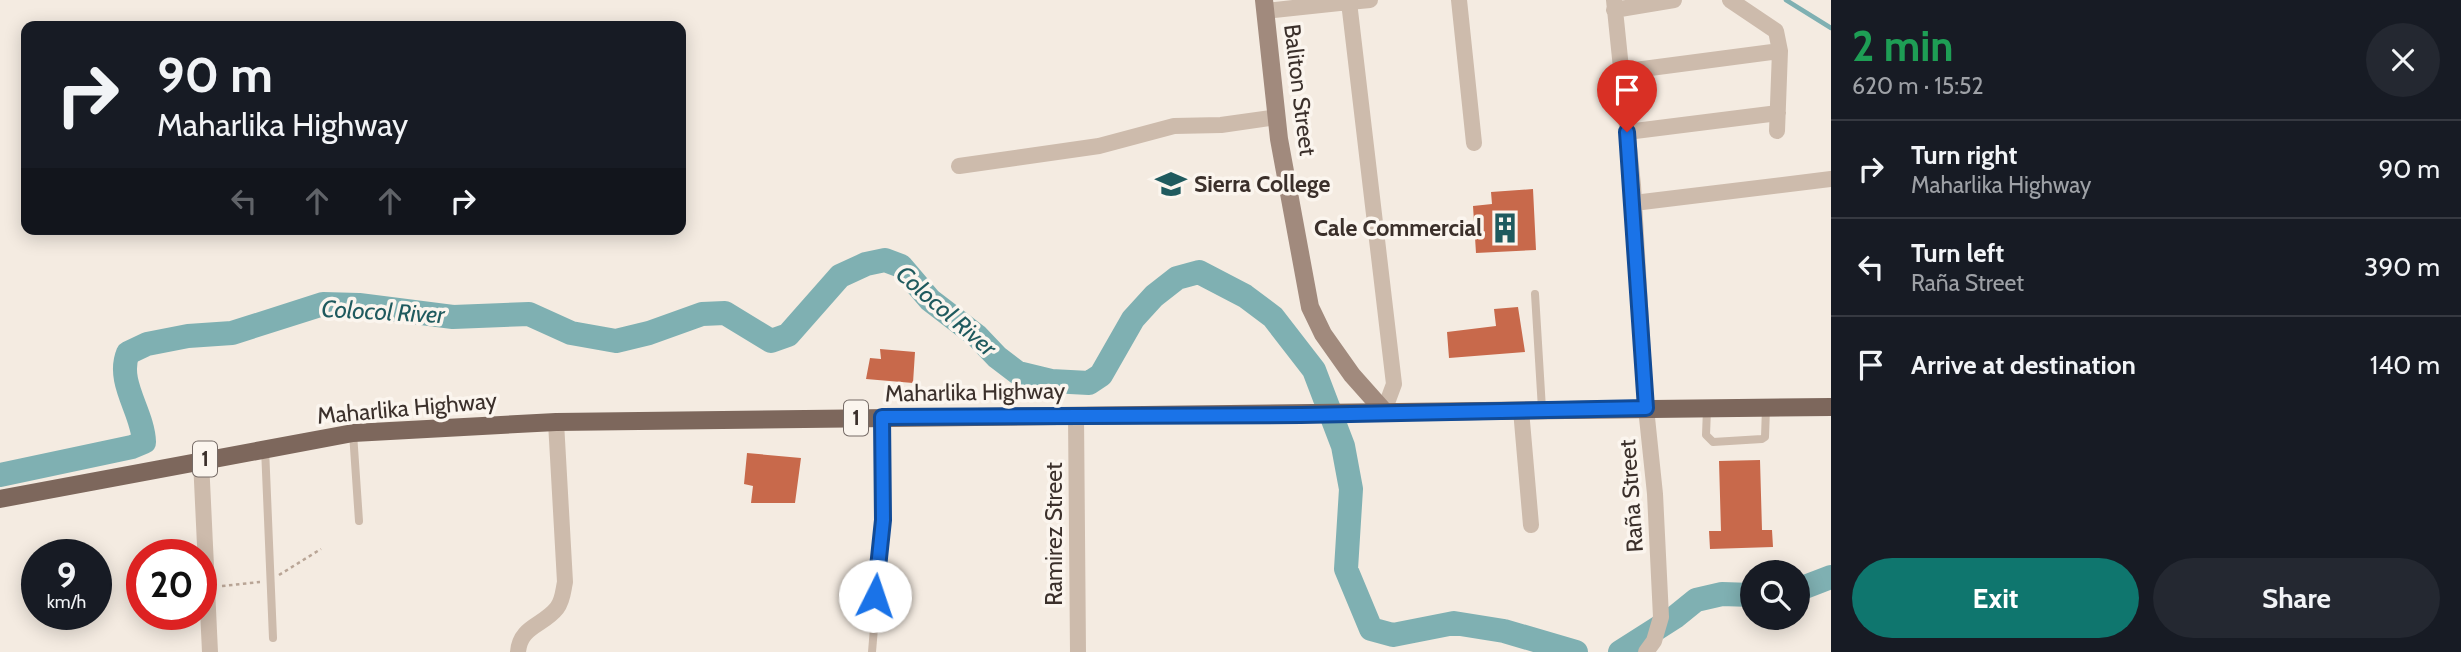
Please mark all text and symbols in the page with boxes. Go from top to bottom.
text: 2 min [1852,20,1953,72]
street label: Baliton Street [1278,23,1322,158]
button: close [2366,23,2440,97]
text: 90 m [157,45,273,104]
icon: right [42,49,133,140]
pin [1597,60,1657,132]
icon: arrive [1608,71,1646,109]
text: 620 m · 15:52 [1852,72,1984,100]
text: Maharlika Highway [157,105,408,144]
text: Turn right [1911,139,2017,171]
icon: right [1852,150,1890,188]
text: 90 m [2378,153,2440,185]
school or university icon: Sierra College [1154,167,1188,201]
place label: Sierra College [1194,170,1330,198]
text: Maharlika Highway [1911,171,2091,199]
icon: left [225,182,263,220]
icon: ahead [298,182,336,220]
icon: ahead [371,182,409,220]
icon: right [444,182,482,220]
building icon: Cale Commercial [1488,211,1522,245]
place label: Cale Commercial [1314,214,1482,242]
text: Turn left [1911,237,2004,269]
icon: left [1852,248,1890,286]
text: 390 m [2364,251,2440,283]
water label: Colocol River [890,259,1004,363]
text: Raña Street [1911,269,2024,297]
water label: Colocol River [321,294,447,329]
icon: arrive [1852,346,1890,384]
text: Arrive at destination [1911,349,2136,381]
text: 140 m [2370,349,2440,381]
street label: Maharlika Highway [885,376,1066,408]
street label: Maharlika Highway [316,386,498,430]
road number: 1 [844,400,868,436]
street label: Raña Street [1613,438,1649,553]
road number: 1 [193,442,217,476]
street label: Ramirez Street [1040,462,1068,606]
speed limit sign: 20 [126,539,217,630]
text: 9 [57,554,76,597]
button: Exit [1852,558,2139,638]
button: Share [2153,558,2440,638]
position arrow [838,559,912,633]
map controls [1740,560,1810,630]
button: search [1740,560,1810,630]
text: km/h [47,591,86,613]

